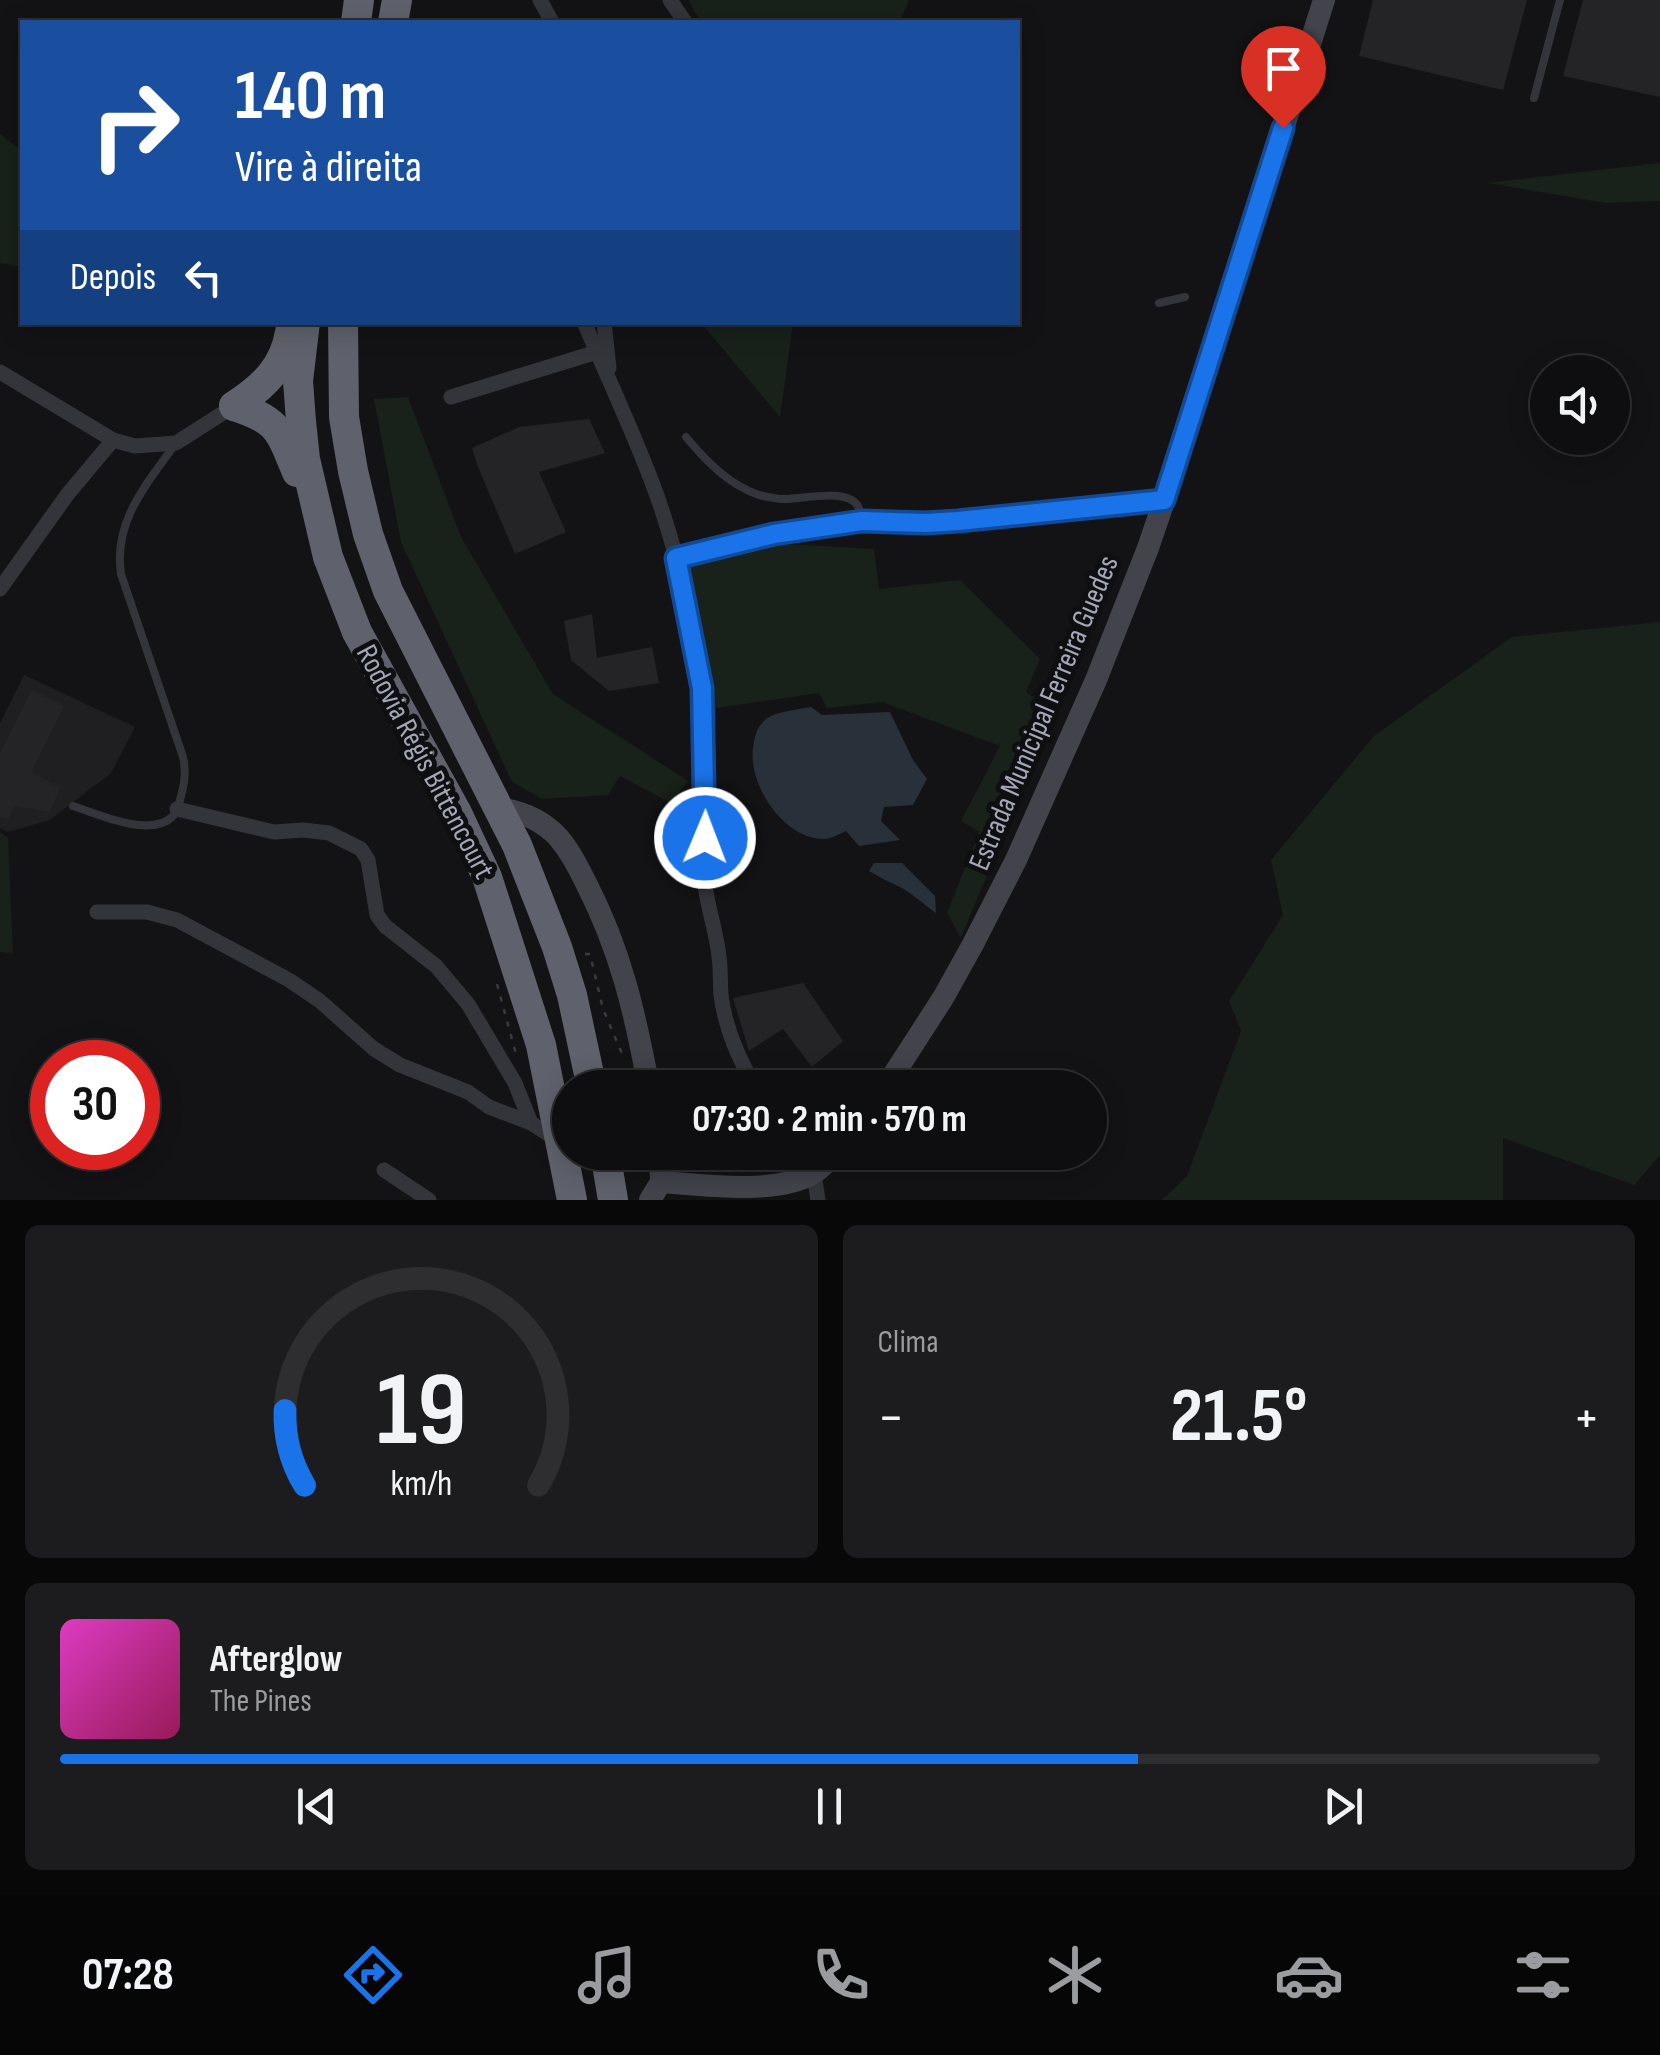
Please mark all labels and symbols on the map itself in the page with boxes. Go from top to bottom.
pin [1241,26,1326,129]
street label: Estrada Municipal Ferreira Guedes [961,550,1127,876]
street label: Rodovia Régis Bittencourt [348,639,502,885]
position arrow [653,786,757,890]
speed limit sign: 30 [30,1040,160,1170]

